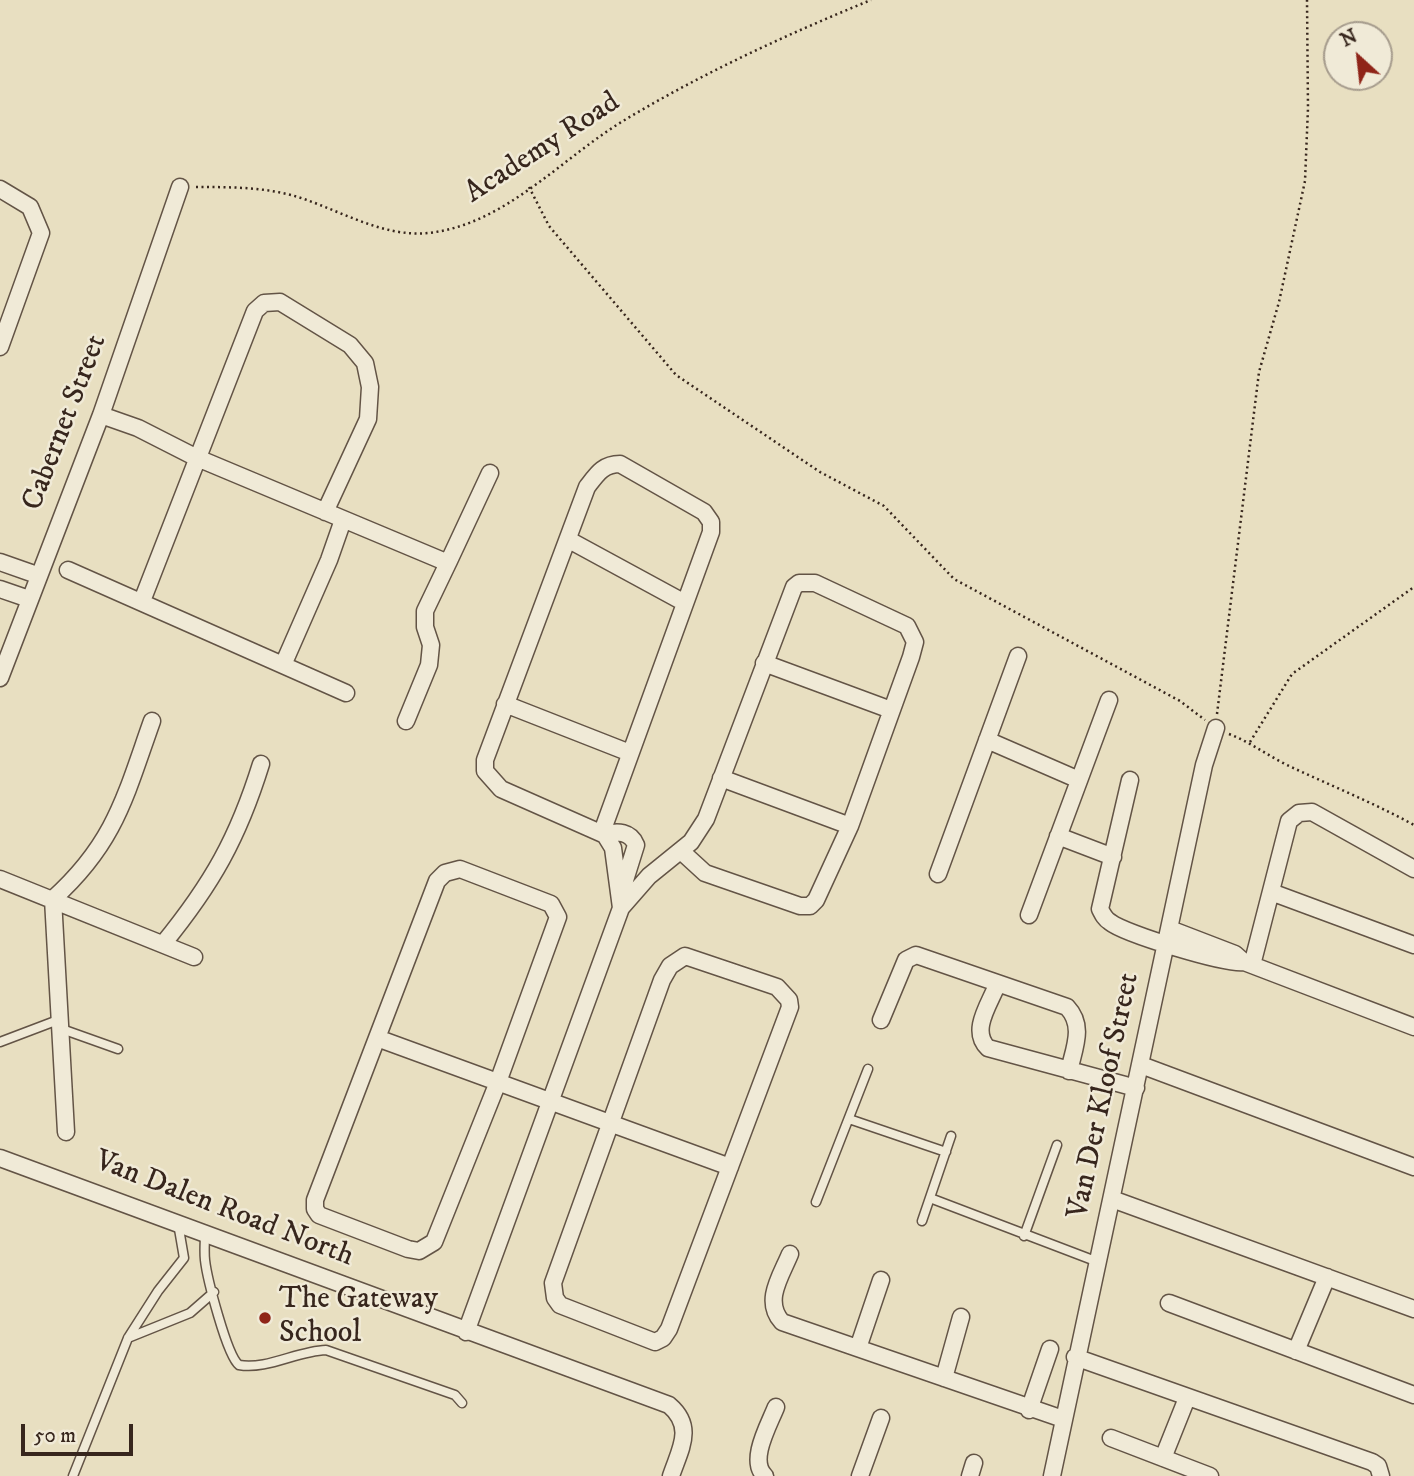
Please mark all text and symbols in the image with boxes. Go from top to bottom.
north arrow [1323,21,1393,91]
text: N [1337,25,1361,52]
street label: Academy Road [459,86,627,212]
street label: Cabernet Street [16,330,116,516]
street label: Van Der Kloof Street [1061,970,1149,1222]
street label: Van Dalen Road North [90,1144,358,1276]
place label: The Gateway School [279,1283,438,1354]
marker: The Gateway School [257,1310,273,1326]
scale bar [24,1410,136,1454]
text: 50 m [34,1423,76,1449]

